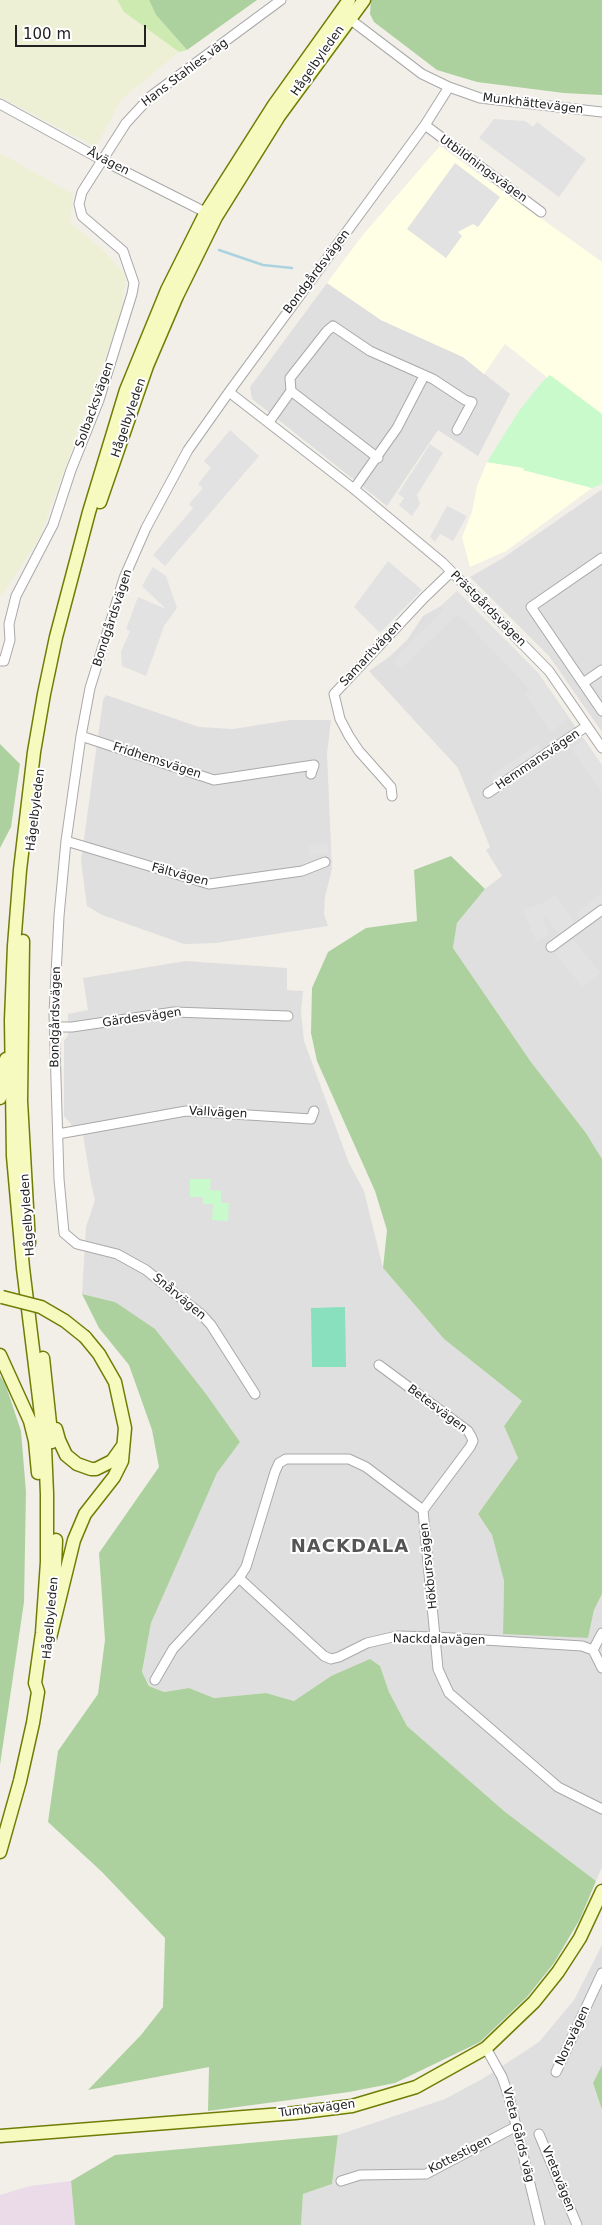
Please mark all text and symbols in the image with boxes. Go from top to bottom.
scale bar [18,15,149,47]
street label: Hågelbyleden [288,23,348,99]
text: 100 m [23,25,71,43]
street label: Hans Stahles väg [139,36,231,110]
street label: Munkhättevägen [482,91,584,117]
street label: Utbildningsvägen [436,132,530,206]
street label: Åvägen [85,145,131,179]
street label: Bondgårdsvägen [281,227,353,317]
street label: Solbacksvägen [73,360,117,450]
street label: Hågelbyleden [109,377,149,459]
street label: Bondgårdsvägen [90,568,136,668]
street label: Prästgårdsvägen [447,568,529,650]
street label: Samaritvägen [337,618,405,690]
street label: Hemmansvägen [493,727,583,793]
street label: Fridhemsvägen [111,740,203,782]
street label: Hågelbyleden [24,768,48,852]
street label: Fältvägen [150,861,210,889]
street label: Bondgårdsvägen [48,966,64,1068]
street label: Gärdesvägen [102,1005,182,1031]
street label: Vallvägen [188,1104,248,1122]
street label: Hågelbyleden [18,1173,38,1257]
street label: Snårvägen [150,1271,208,1323]
street label: Betesvägen [404,1382,470,1436]
street label: Hökbursvägen [417,1522,441,1610]
district label: NACKDALA [290,1536,410,1558]
street label: Hågelbyleden [40,1576,62,1660]
street label: Nackdalavägen [393,1632,485,1648]
street label: Norsvägen [553,2004,593,2068]
street label: Vreta Gårds väg [499,2086,537,2184]
street label: Tumbavägen [278,2097,356,2121]
street label: Kottestigen [426,2133,494,2177]
street label: Vretavägen [538,2144,578,2214]

